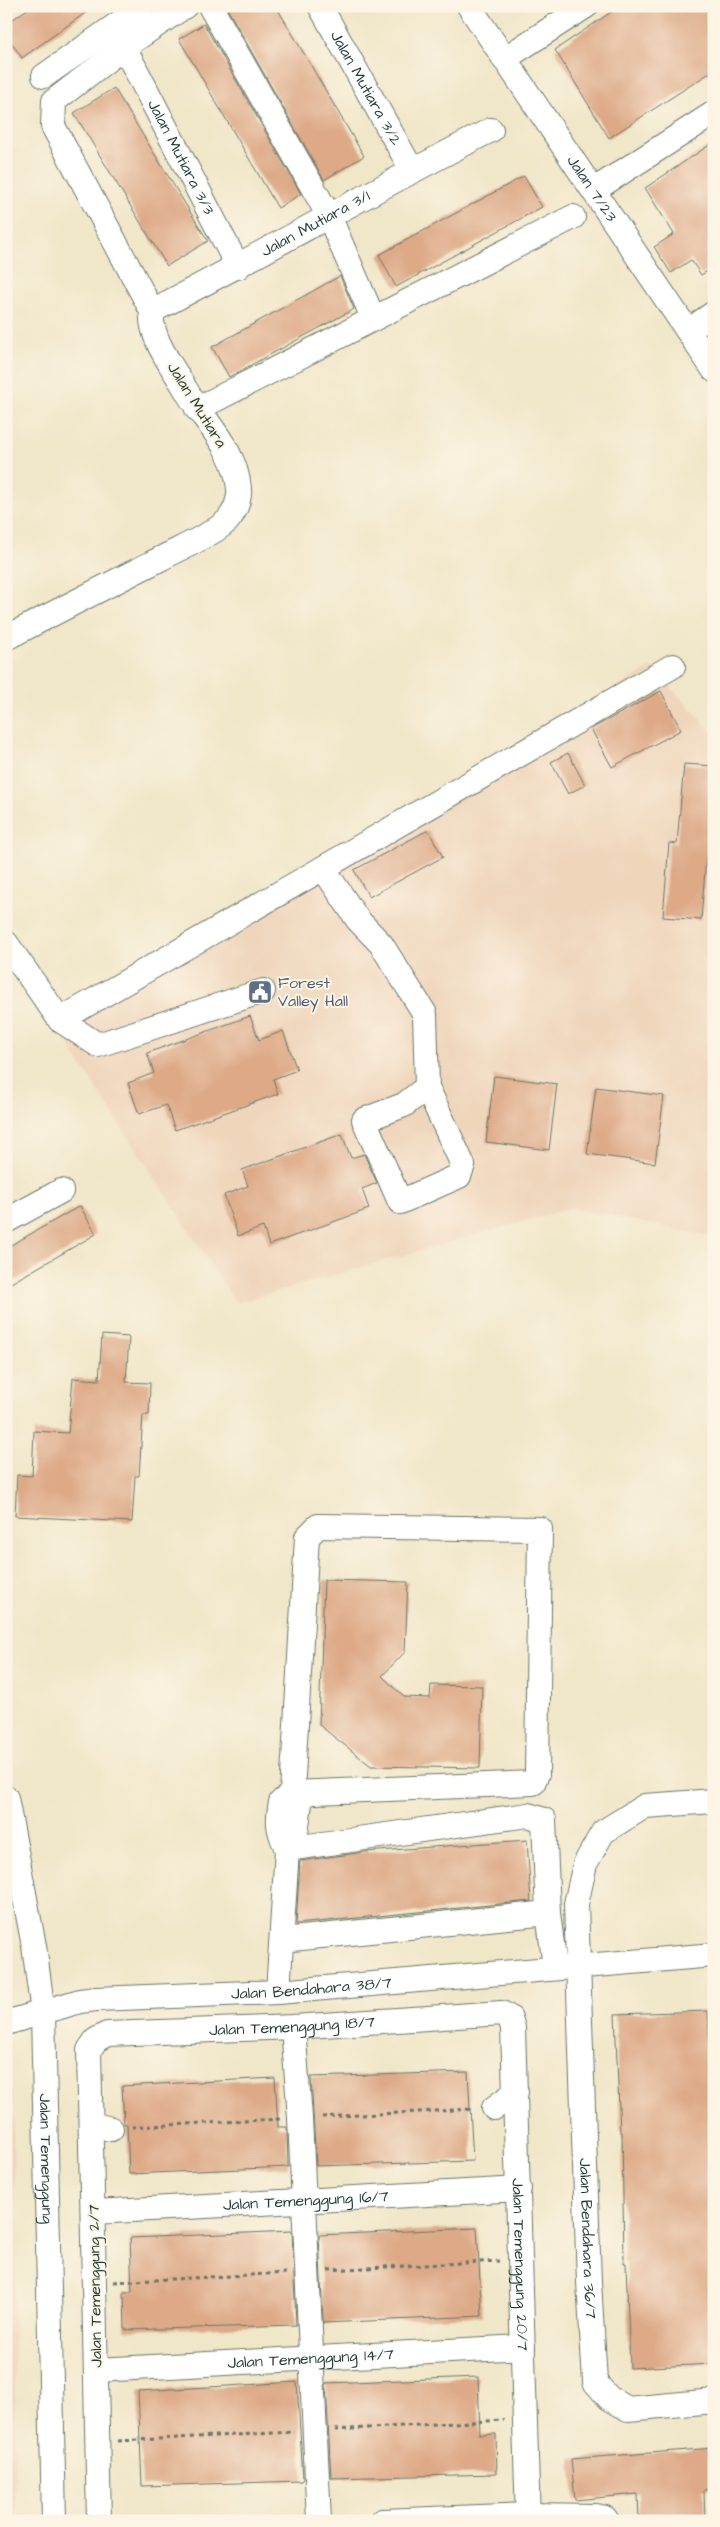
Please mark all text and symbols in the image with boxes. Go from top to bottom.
street label: Jalan Mutiara 3/2 [325,27,407,149]
street label: Jalan Mutiara 3/3 [142,96,220,219]
street label: Jalan 7/23 [561,151,622,226]
street label: Jalan Mutiara 3/1 [257,185,374,262]
street label: Jalan Mutiara [162,358,232,452]
place label: Forest Valley Hall [278,972,348,1013]
public building icon: Forest Valley Hall [247,979,273,1005]
street label: Jalan Bendahara 38/7 [231,1971,393,2005]
street label: Jalan Temenggung 18/7 [209,2011,376,2041]
street label: Jalan Temenggung [34,2093,59,2224]
street label: Jalan Bendahara 36/7 [574,2158,602,2320]
street label: Jalan Temenggung 20/7 [507,2178,534,2352]
street label: Jalan Temenggung 16/7 [222,2185,389,2216]
street label: Jalan Temenggung 2/7 [83,2204,108,2368]
street label: Jalan Temenggung 14/7 [227,2343,395,2374]

